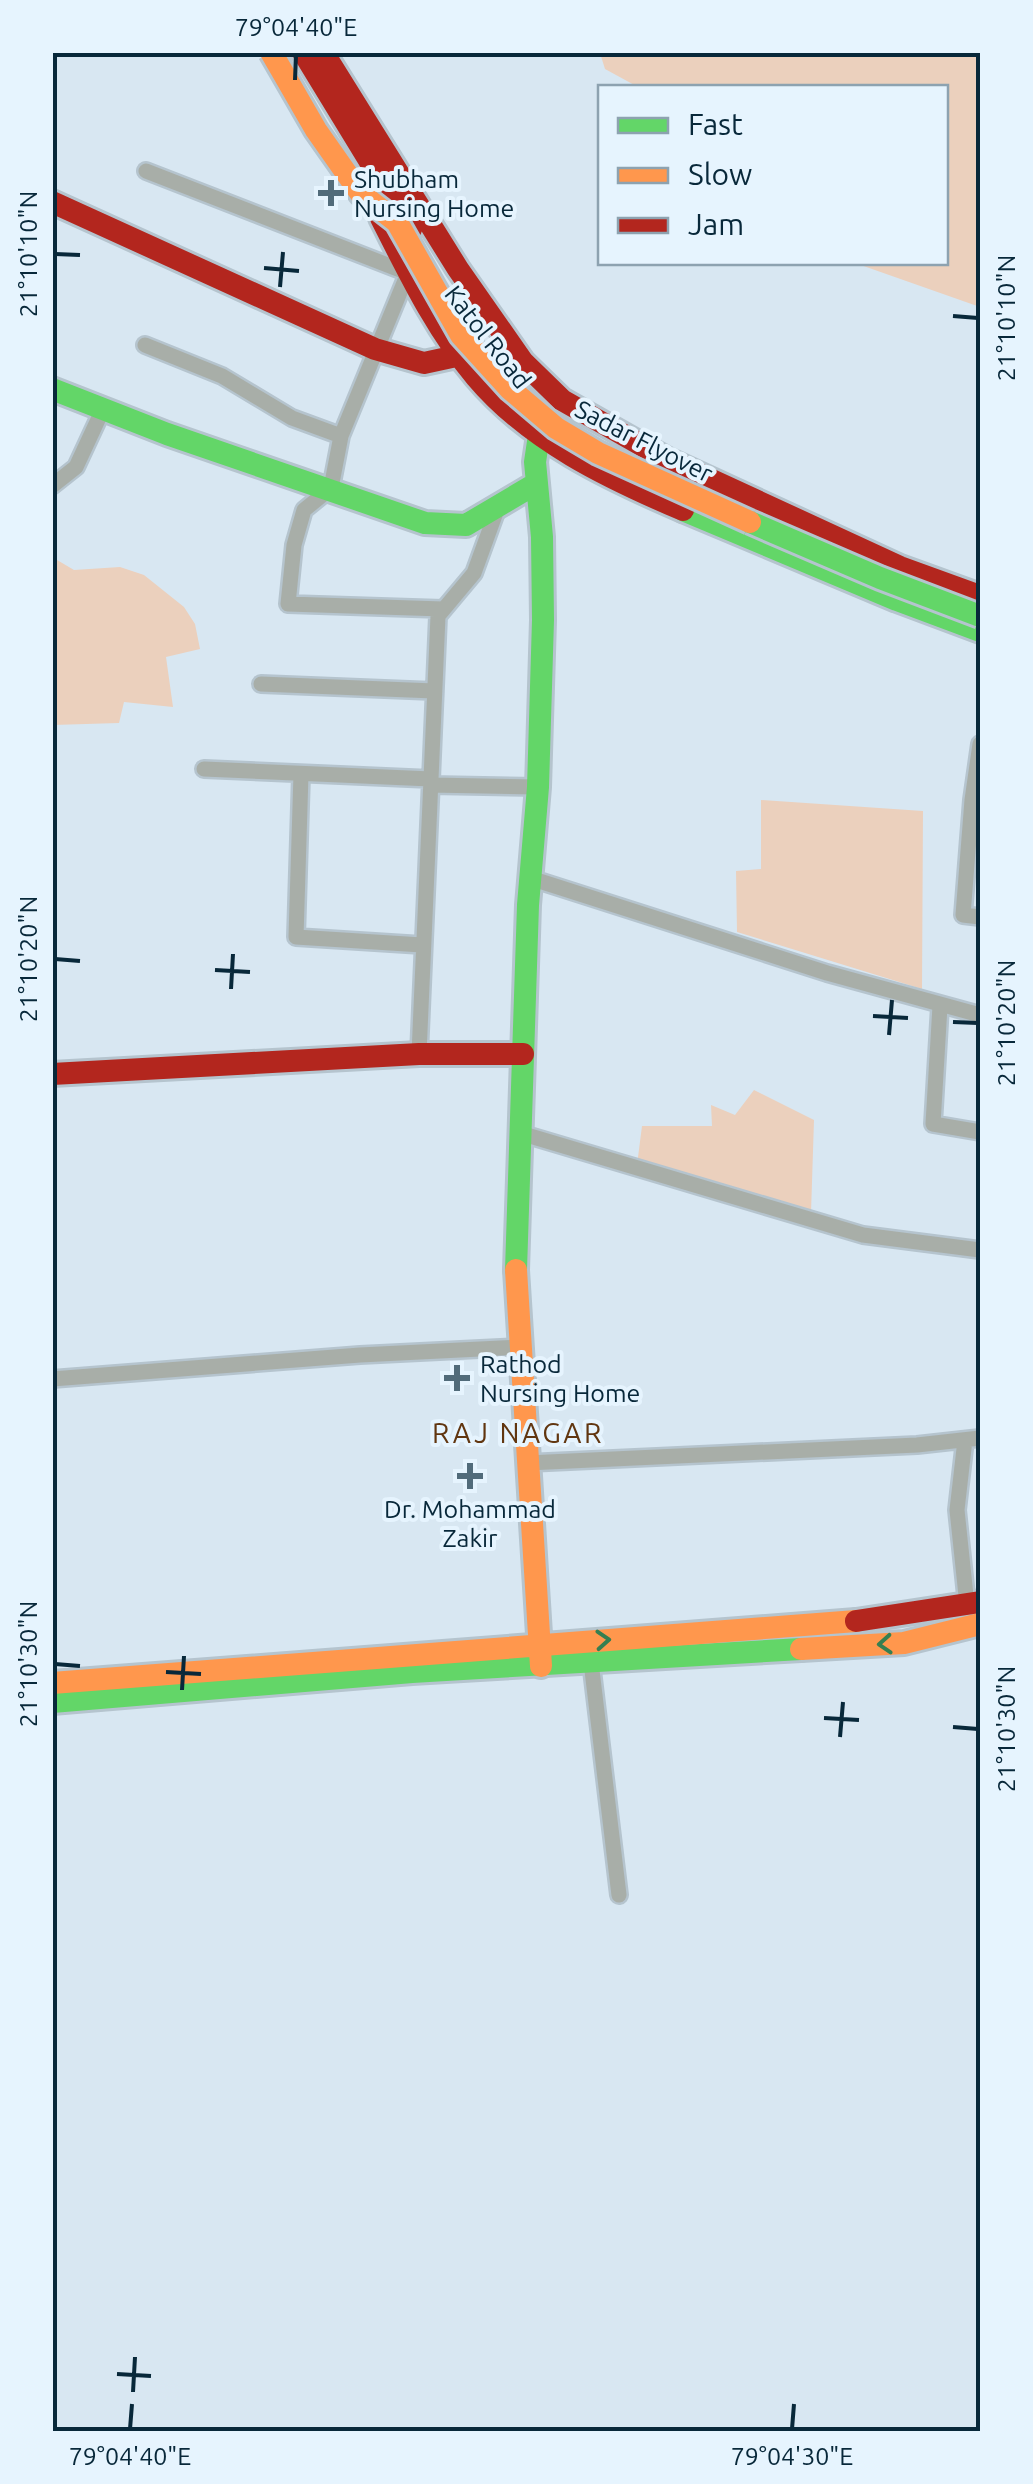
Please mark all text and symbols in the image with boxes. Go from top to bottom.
text: 79°04'40"E [235,13,357,41]
legend [598,85,948,265]
text: Fast [688,107,743,141]
text: Slow [688,157,752,191]
place label: Shubham Nursing Home [354,165,514,222]
marker: Shubham Nursing Home [318,180,344,206]
text: 21°10'10"N [14,191,42,317]
text: Jam [688,207,744,241]
text: 21°10'10"N [992,255,1020,381]
street label: Katol Road [439,280,537,394]
street label: Sadar Flyover [571,394,718,488]
text: 21°10'20"N [14,896,42,1022]
text: 21°10'20"N [992,960,1020,1086]
place label: Rathod Nursing Home [480,1350,640,1407]
marker: Rathod Nursing Home [444,1365,470,1391]
district label: RAJ NAGAR [432,1417,604,1448]
marker: Dr. Mohammad Zakir [457,1463,483,1489]
place label: Dr. Mohammad Zakir [384,1495,556,1552]
text: 21°10'30"N [14,1601,42,1727]
one-way arrow [596,1630,612,1651]
one-way arrow [877,1633,893,1654]
text: 21°10'30"N [992,1666,1020,1792]
text: 79°04'40"E [69,2442,191,2470]
text: 79°04'30"E [731,2442,853,2470]

